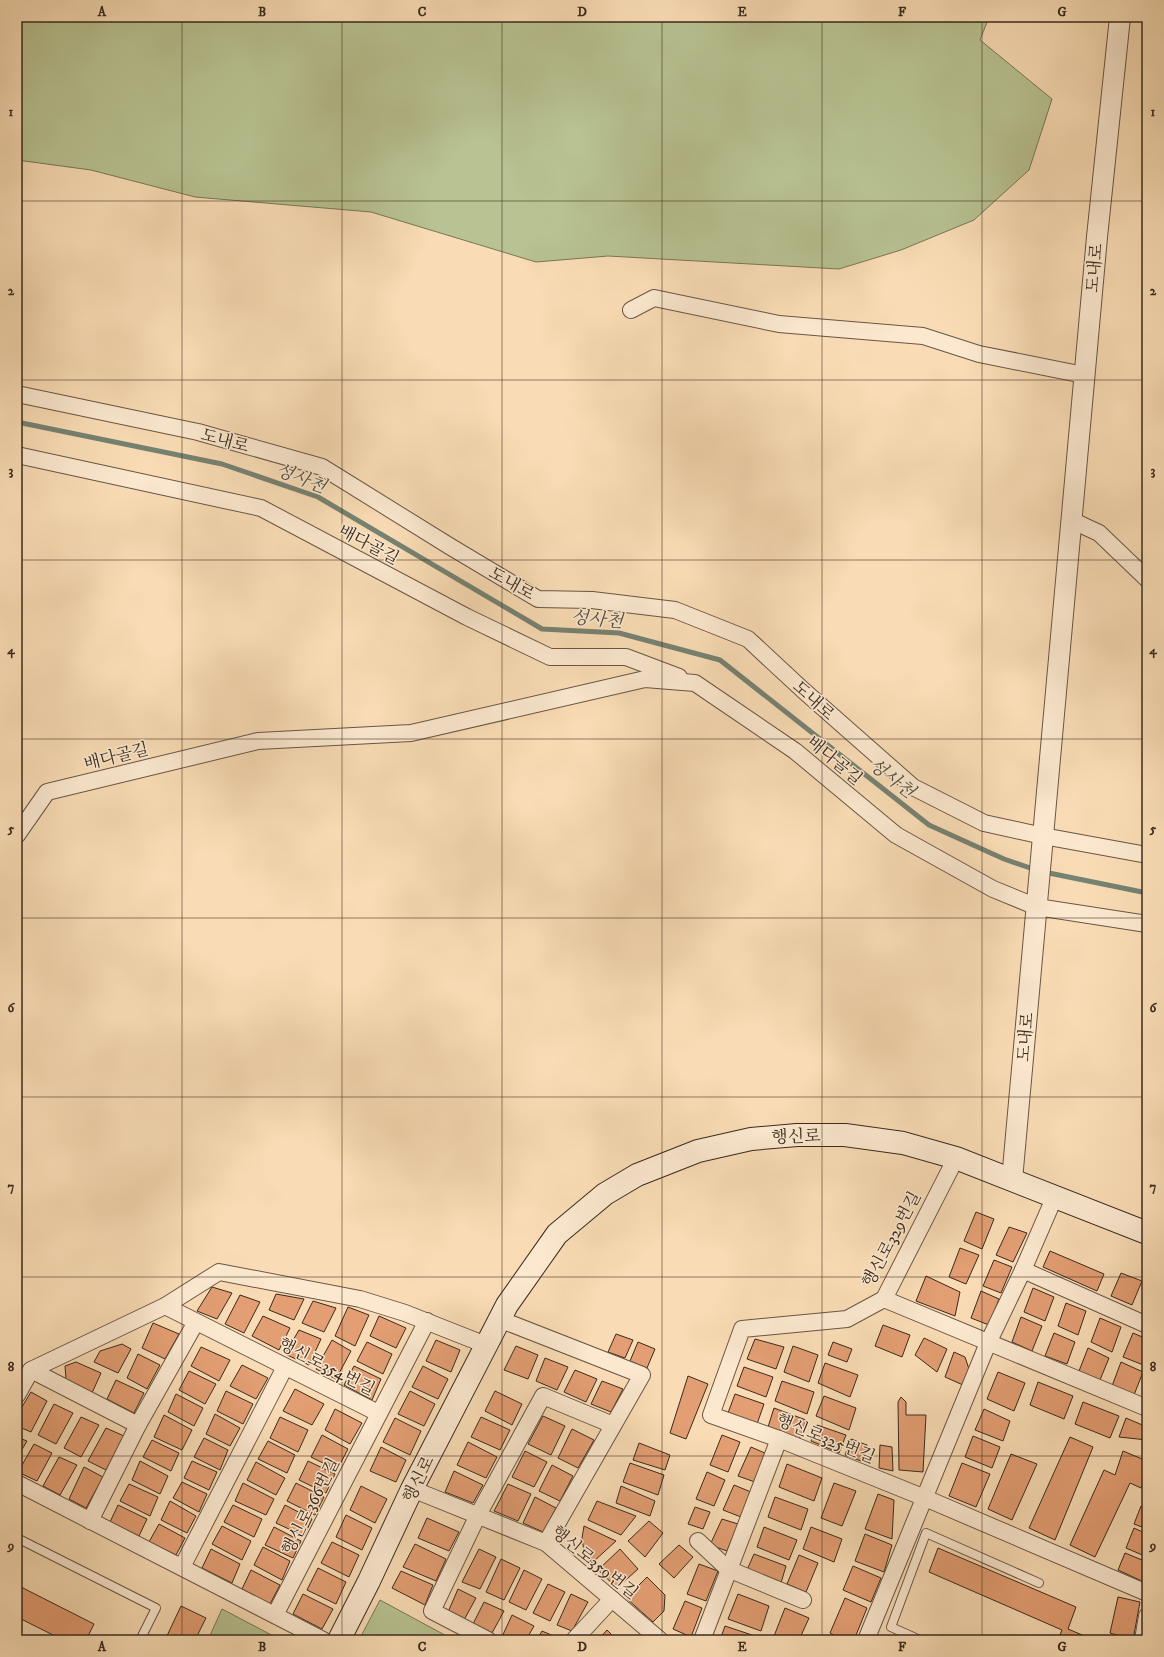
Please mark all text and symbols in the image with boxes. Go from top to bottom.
text: A [97,4,107,20]
text: B [258,4,266,20]
text: C [418,4,427,20]
text: D [577,4,587,20]
text: E [737,4,747,20]
text: F [898,4,907,20]
text: G [1057,4,1067,20]
text: 1 [9,104,14,120]
text: 1 [1151,104,1156,120]
street label: 도내로 [1082,242,1108,294]
text: 2 [8,283,15,299]
text: 2 [1150,283,1157,299]
street label: 도내로 [198,424,252,458]
water label: 성사천 [272,459,330,499]
text: 3 [9,463,14,479]
text: 3 [1151,463,1156,479]
street label: 배다골길 [334,520,403,570]
street label: 도내로 [485,562,539,606]
water label: 성사천 [570,607,625,633]
text: 4 [6,642,15,659]
text: 4 [1148,642,1157,659]
street label: 도내로 [788,676,839,726]
street label: 배다골길 [802,731,867,790]
street label: 배다골길 [82,738,151,776]
water label: 성사천 [864,754,920,805]
text: 5 [7,821,15,837]
text: 5 [1149,821,1157,837]
text: 6 [8,1000,16,1016]
text: 6 [1150,1000,1158,1016]
street label: 도내로 [1013,1011,1039,1063]
street label: 행신로 [771,1125,822,1149]
text: 7 [8,1179,15,1195]
text: 7 [1150,1179,1157,1195]
street label: 행신로329번길 [857,1188,926,1291]
street label: 행신로354번길 [274,1333,379,1401]
text: 8 [8,1359,15,1375]
text: 8 [1150,1359,1157,1375]
street label: 행신로325번길 [773,1409,878,1469]
street label: 행신로 [398,1452,440,1506]
street label: 행신로366번길 [277,1454,345,1559]
street label: 행신로359번길 [546,1521,642,1604]
text: 9 [7,1538,14,1554]
text: 9 [1149,1538,1156,1554]
text: A [97,1639,107,1655]
text: B [258,1639,266,1655]
text: C [418,1639,427,1655]
text: D [577,1639,587,1655]
text: E [737,1639,747,1655]
text: F [898,1639,907,1655]
text: G [1057,1639,1067,1655]

